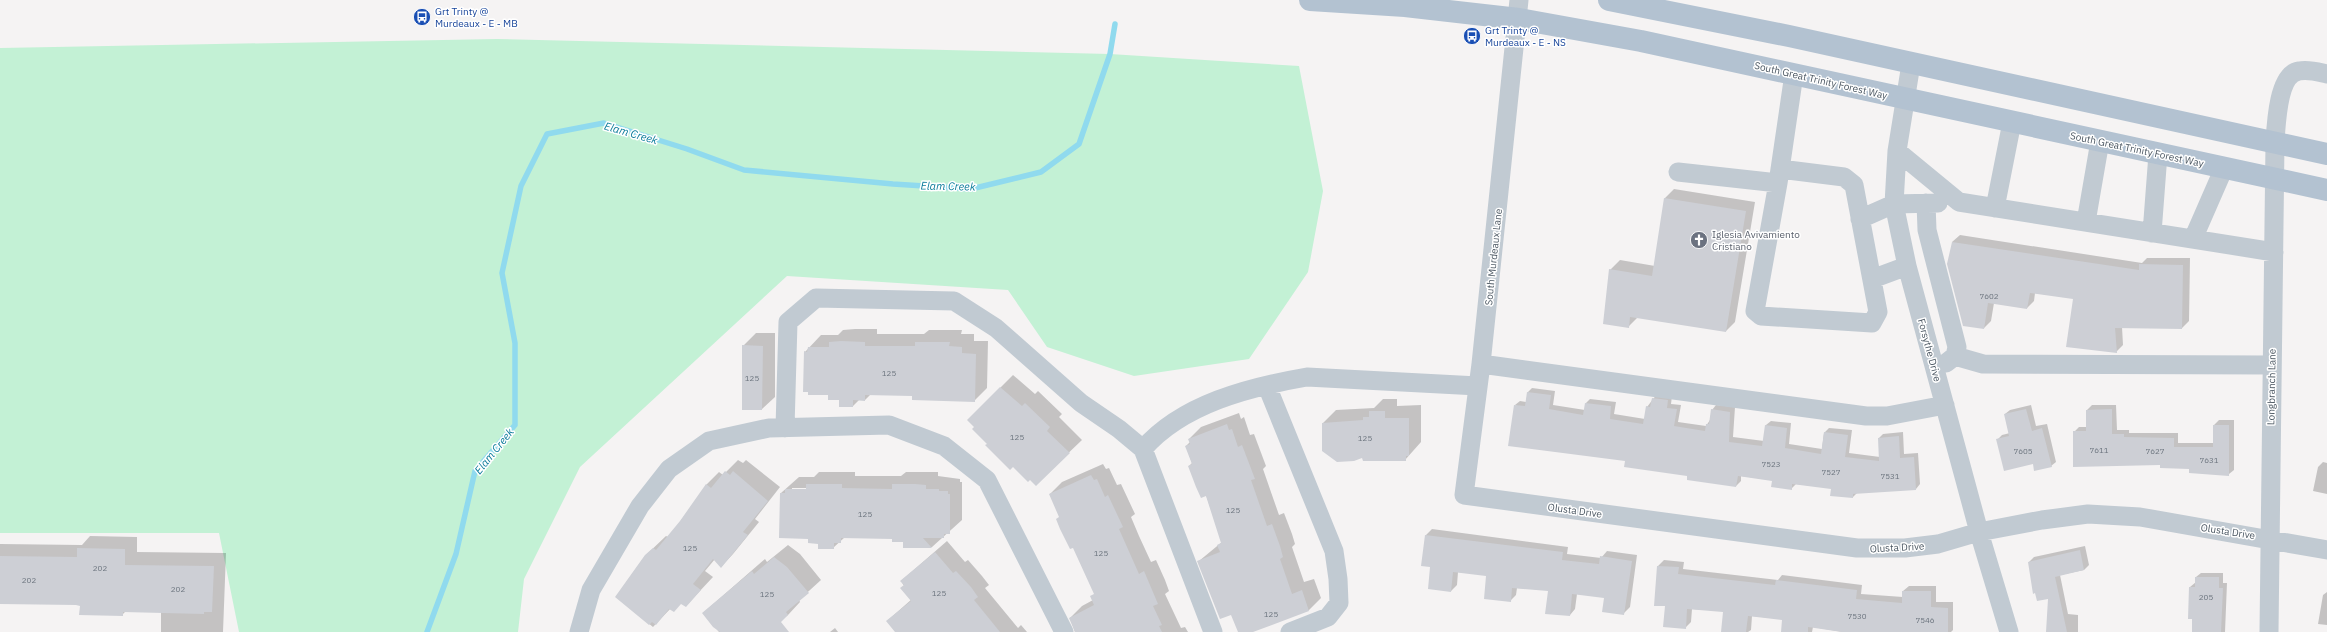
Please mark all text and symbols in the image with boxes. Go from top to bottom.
place label: Grt Trinty @ Murdeaux - E - MB [435,5,518,30]
bus stop icon: Grt Trinty @ Murdeaux - E - MB [412,7,432,27]
place label: Grt Trinty @ Murdeaux - E - NS [1485,24,1566,49]
bus stop icon: Grt Trinty @ Murdeaux - E - NS [1462,26,1482,46]
street label: South Great Trinity Forest Way [1753,59,1889,102]
water label: Elam Creek [603,119,660,147]
street label: South Great Trinity Forest Way [2069,129,2205,170]
water label: Elam Creek [920,179,976,193]
street label: South Murdeaux Lane [1482,207,1505,306]
place label: Iglesia Avivamiento Cristiano [1712,228,1800,253]
church icon: Iglesia Avivamiento Cristiano [1689,230,1709,250]
house number: 7602 [1979,291,1999,301]
street label: Forsythe Drive [1915,317,1944,383]
street label: Longbranch Lane [2264,348,2279,425]
house number: 125 [882,368,896,378]
house number: 125 [745,373,759,383]
water label: Elam Creek [471,425,517,477]
house number: 125 [1010,432,1024,442]
house number: 125 [1358,433,1372,443]
house number: 7611 [2089,445,2109,455]
house number: 7605 [2013,446,2033,456]
house number: 7627 [2145,446,2165,456]
house number: 7631 [2199,455,2219,465]
house number: 7523 [1761,459,1781,469]
house number: 7527 [1821,467,1841,477]
house number: 7531 [1880,471,1900,481]
street label: Olusta Drive [1547,500,1603,521]
house number: 125 [1226,505,1240,515]
house number: 125 [858,509,872,519]
street label: Olusta Drive [2200,521,2256,542]
street label: Olusta Drive [1869,540,1925,555]
house number: 125 [683,543,697,553]
house number: 125 [1094,548,1108,558]
house number: 202 [93,563,107,573]
house number: 202 [22,575,36,585]
house number: 202 [171,584,185,594]
house number: 125 [932,588,946,598]
house number: 125 [760,589,774,599]
house number: 205 [2199,592,2213,602]
house number: 125 [1264,609,1278,619]
house number: 7530 [1847,611,1867,621]
house number: 7546 [1915,615,1935,625]

